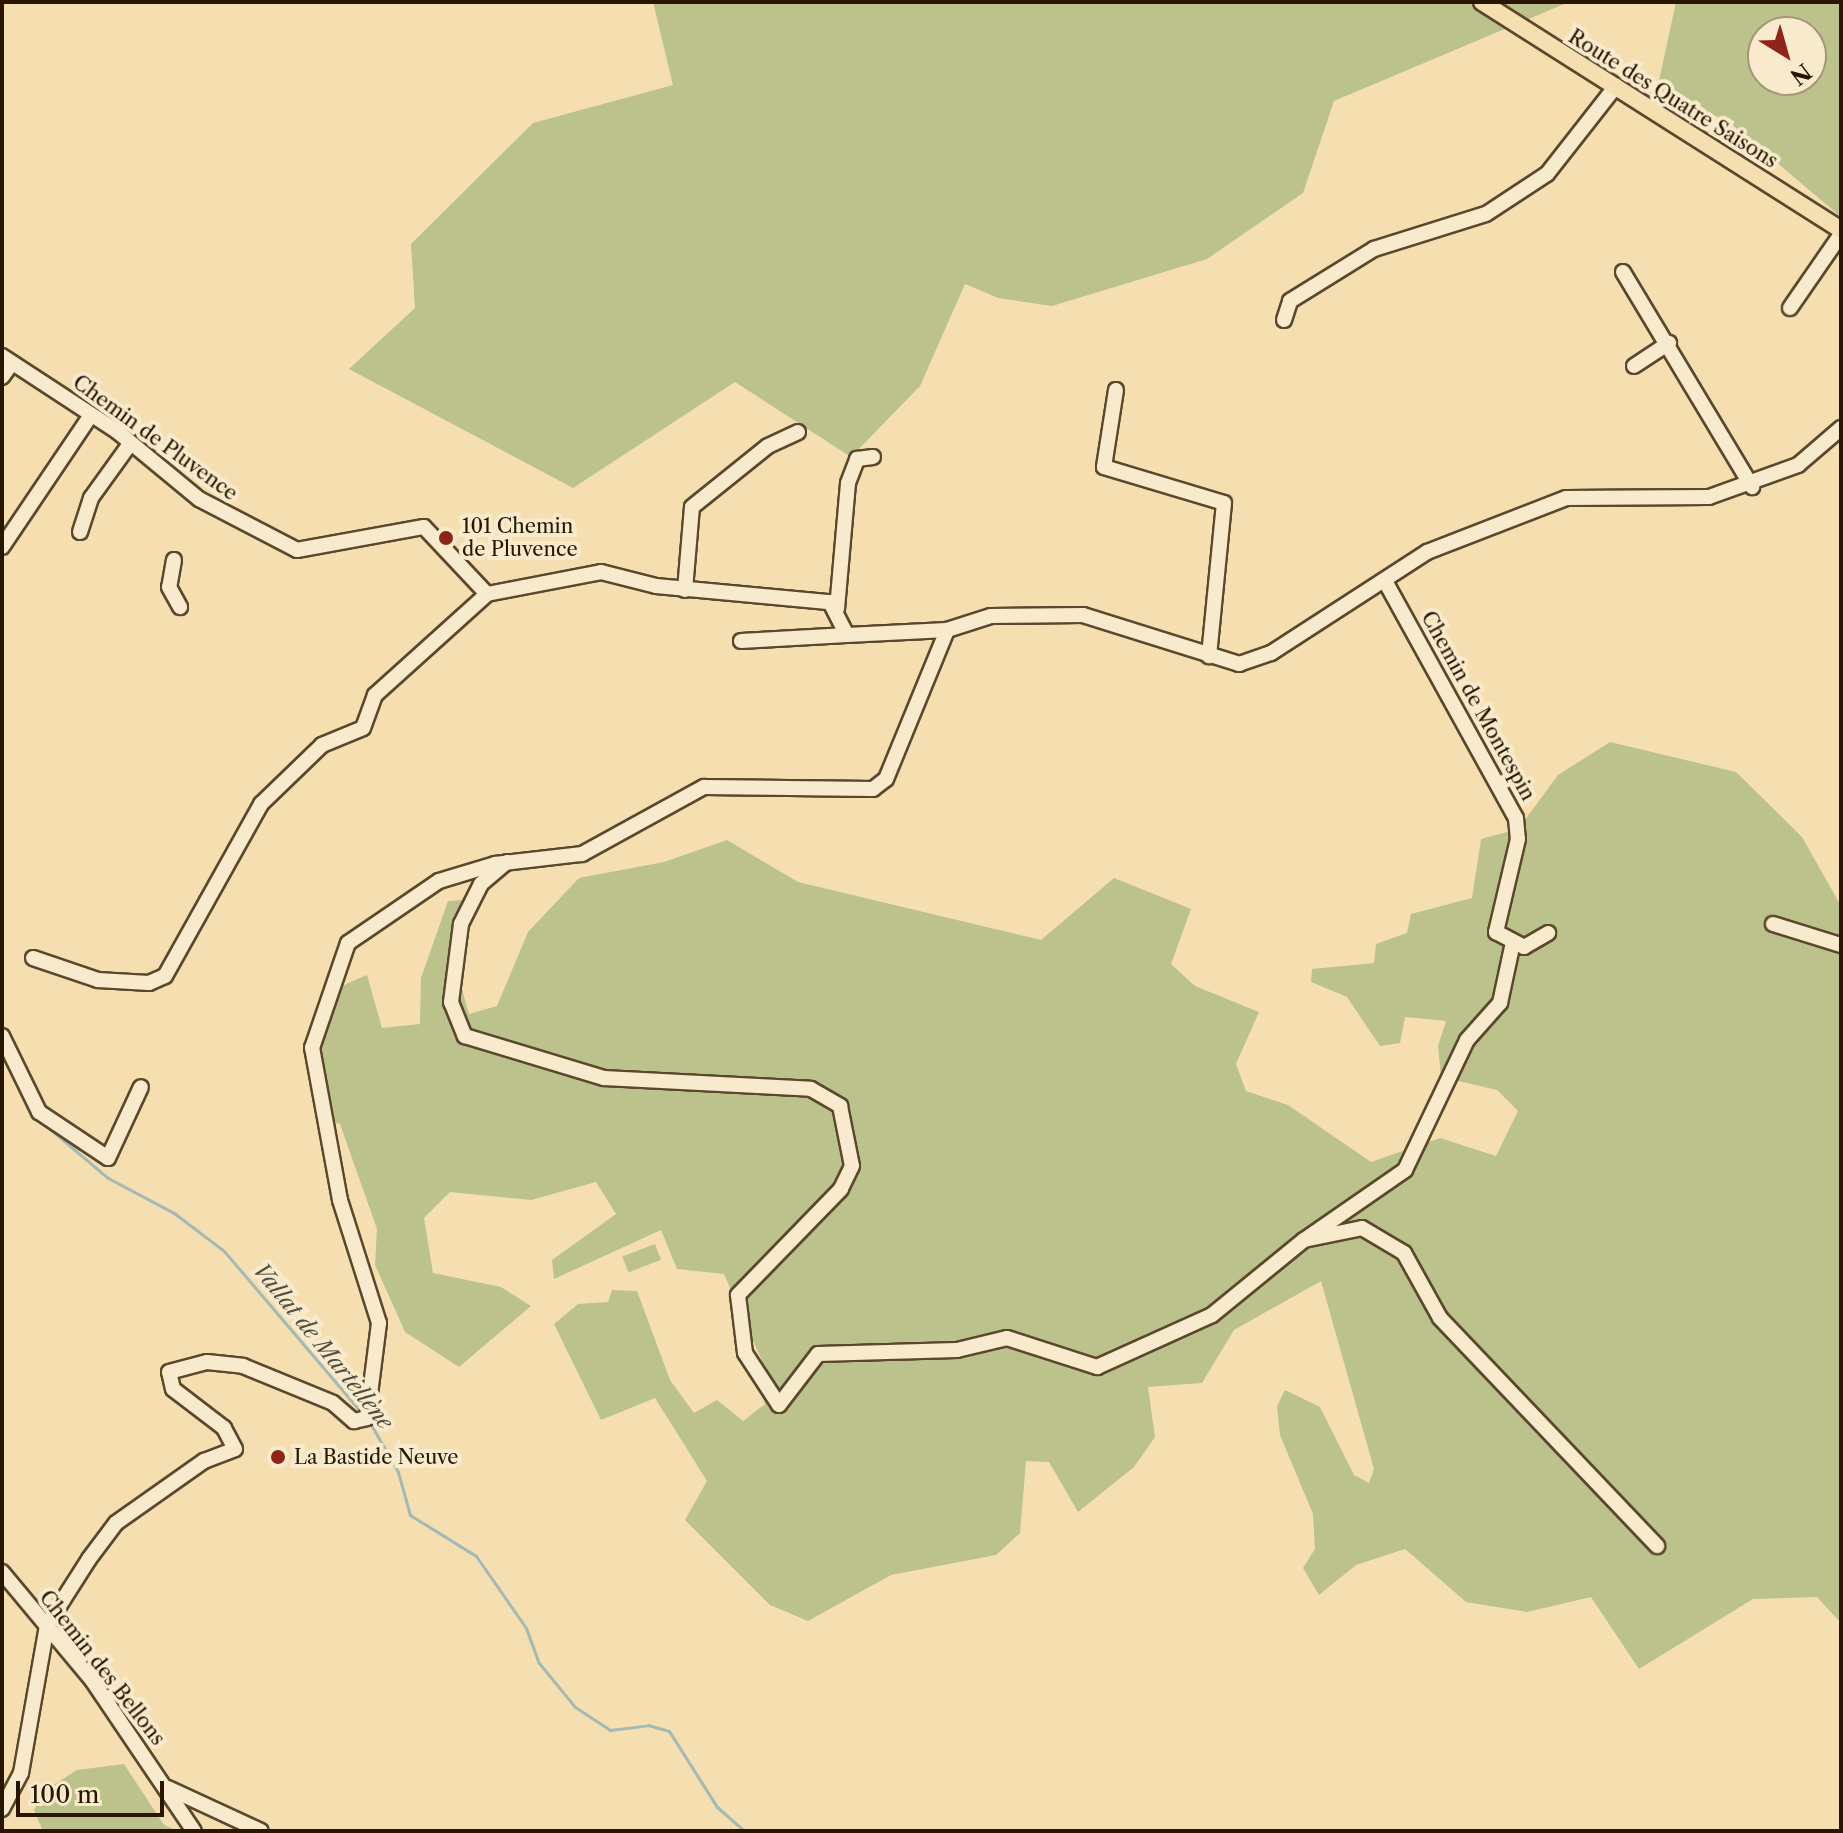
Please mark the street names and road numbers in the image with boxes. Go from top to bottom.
street label: Route des Quatre Saisons [1564,25,1782,173]
street label: Chemin de Pluvence [68,370,242,506]
street label: Chemin de Montespin [1416,607,1540,805]
street label: Chemin des Bellons [34,1586,170,1750]

